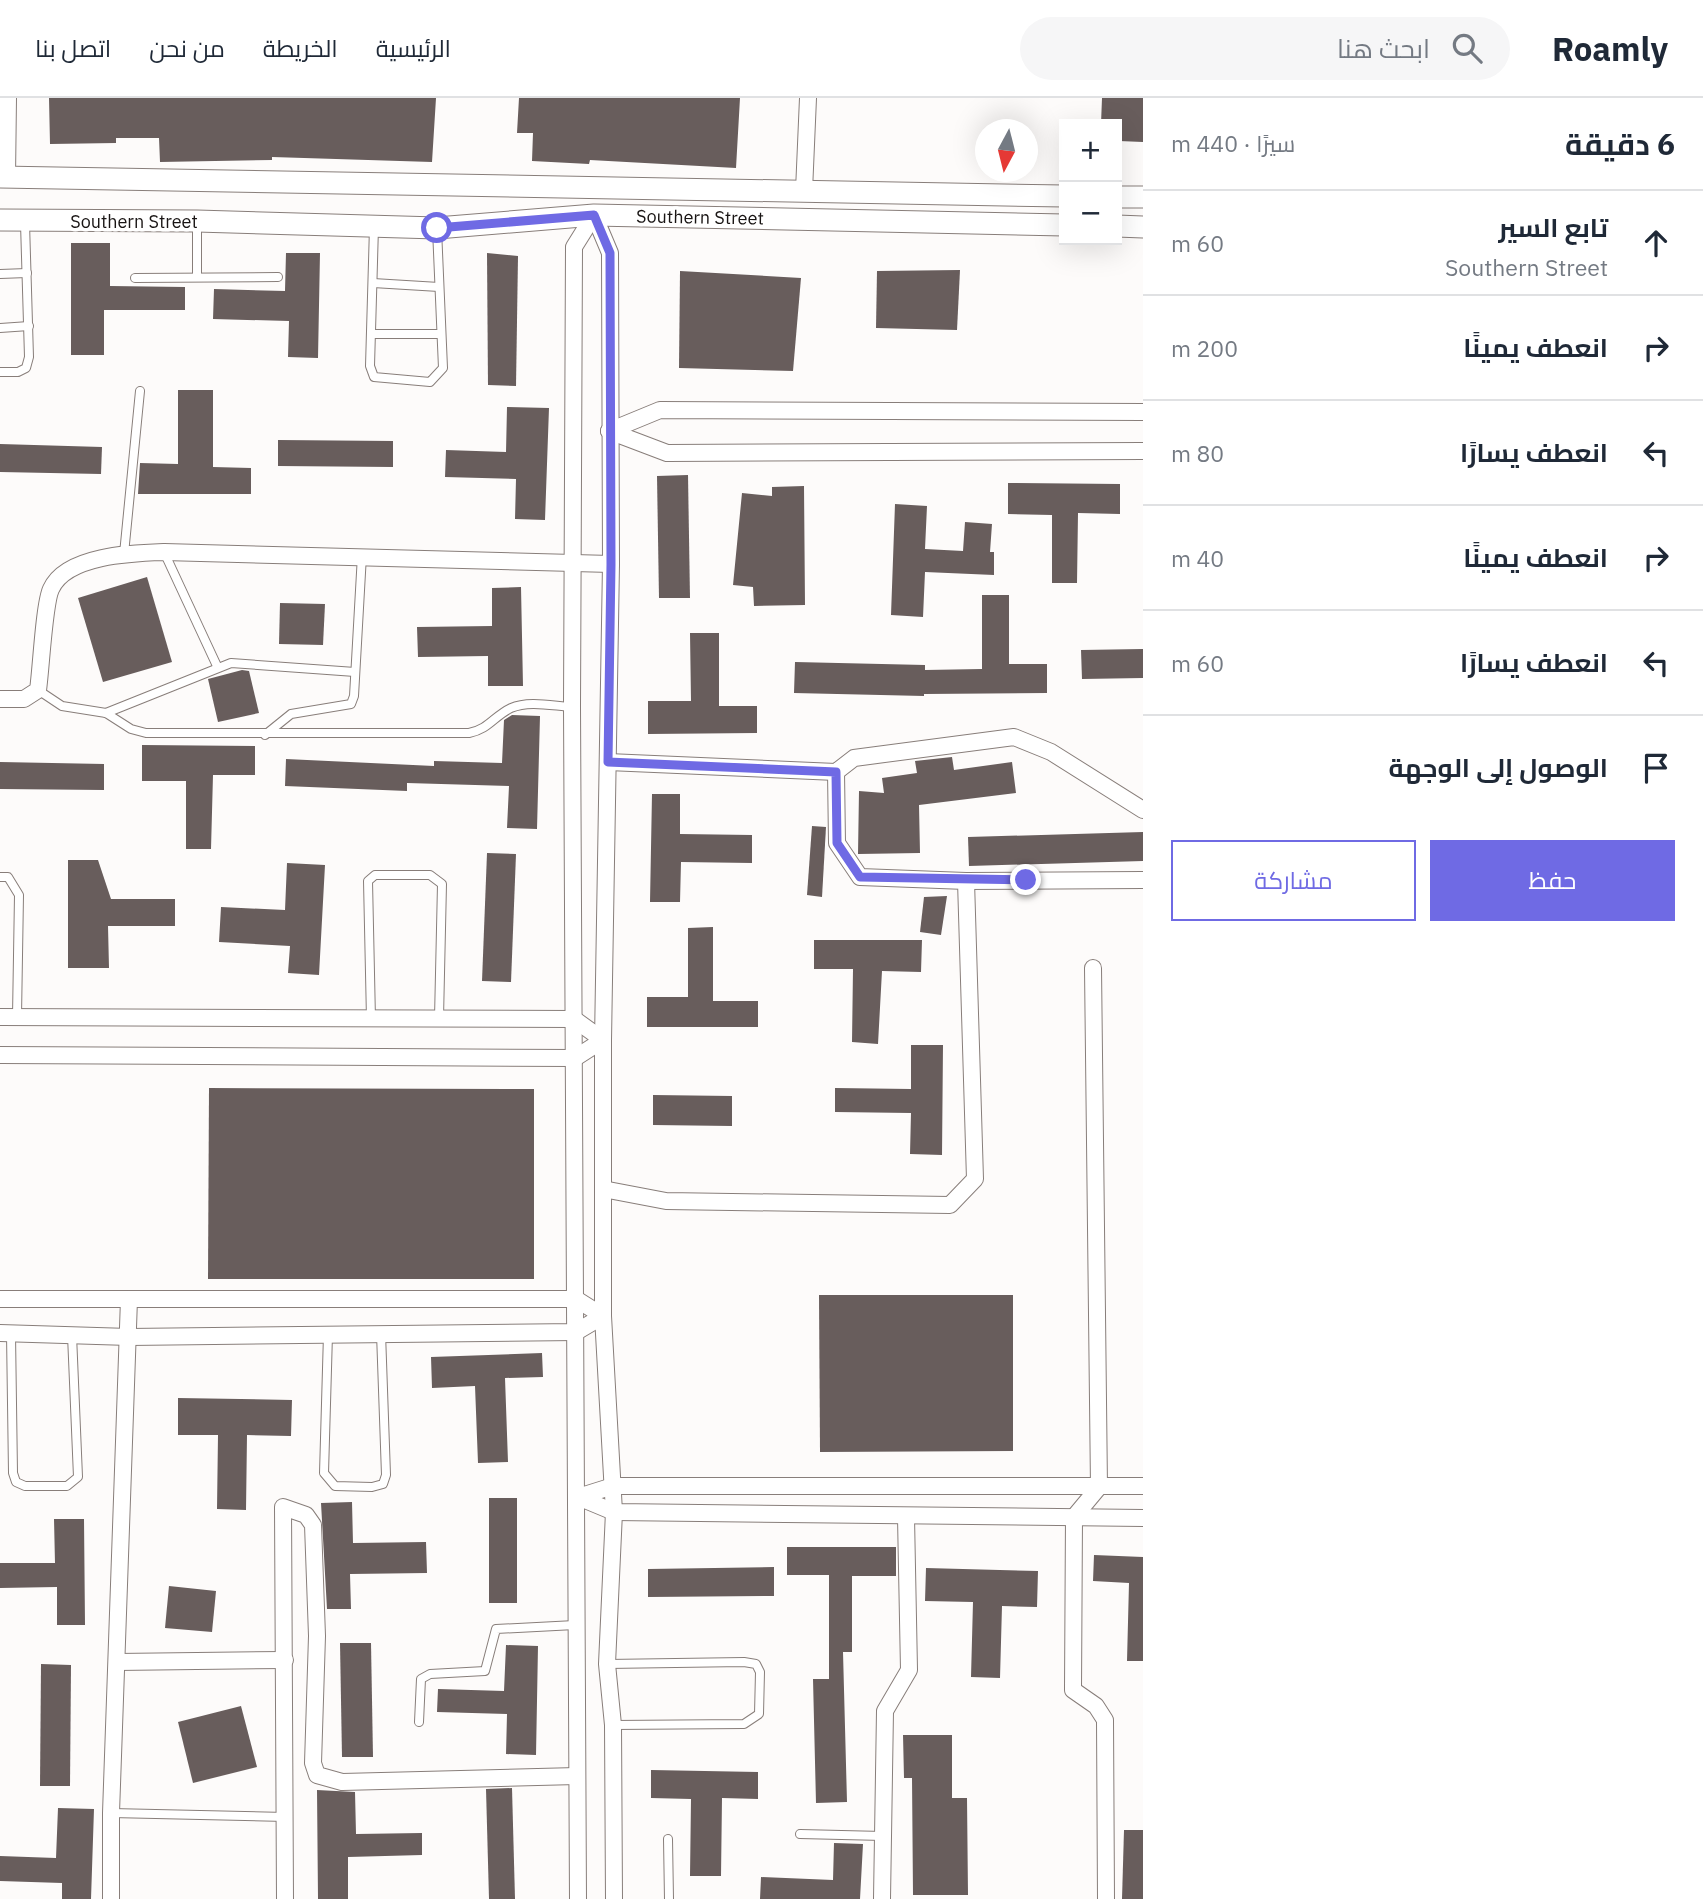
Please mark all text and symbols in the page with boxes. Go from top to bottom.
search box [1020,17,1510,80]
text: Roamly [1552,27,1668,70]
icon: search [1448,29,1486,67]
text: ابحث هنا [1337,31,1430,65]
text: اتصل بنا [35,32,111,64]
text: من نحن [149,32,225,64]
text: الخريطة [263,32,338,64]
text: الرئيسية [376,32,451,64]
north arrow [975,119,1038,182]
map controls [1059,119,1122,245]
button: + [1059,119,1122,182]
text: 6 دقيقة [1565,124,1675,163]
text: سيرًا · 440 m [1171,128,1295,158]
button: − [1059,182,1122,245]
street label: Southern Street [636,204,764,230]
street label: Southern Street [70,210,198,233]
text: تابع السير [1498,210,1608,244]
route start [421,212,452,243]
icon: ahead [1637,224,1675,262]
text: 60 m [1171,228,1224,258]
text: Southern Street [1445,252,1608,282]
icon: right [1637,329,1675,367]
text: انعطف يمينًا [1463,330,1608,364]
text: 200 m [1171,333,1238,363]
icon: left [1637,434,1675,472]
text: انعطف يسارًا [1460,435,1608,469]
text: 80 m [1171,438,1224,468]
icon: right [1637,539,1675,577]
text: انعطف يمينًا [1463,540,1608,574]
text: 40 m [1171,543,1224,573]
icon: left [1637,644,1675,682]
text: انعطف يسارًا [1460,645,1608,679]
text: 60 m [1171,648,1224,678]
icon: arrive [1637,749,1675,787]
text: الوصول إلى الوجهة [1389,750,1608,784]
button: مشاركة [1171,840,1416,921]
button: حفظ [1430,840,1675,921]
route end [1010,864,1041,895]

